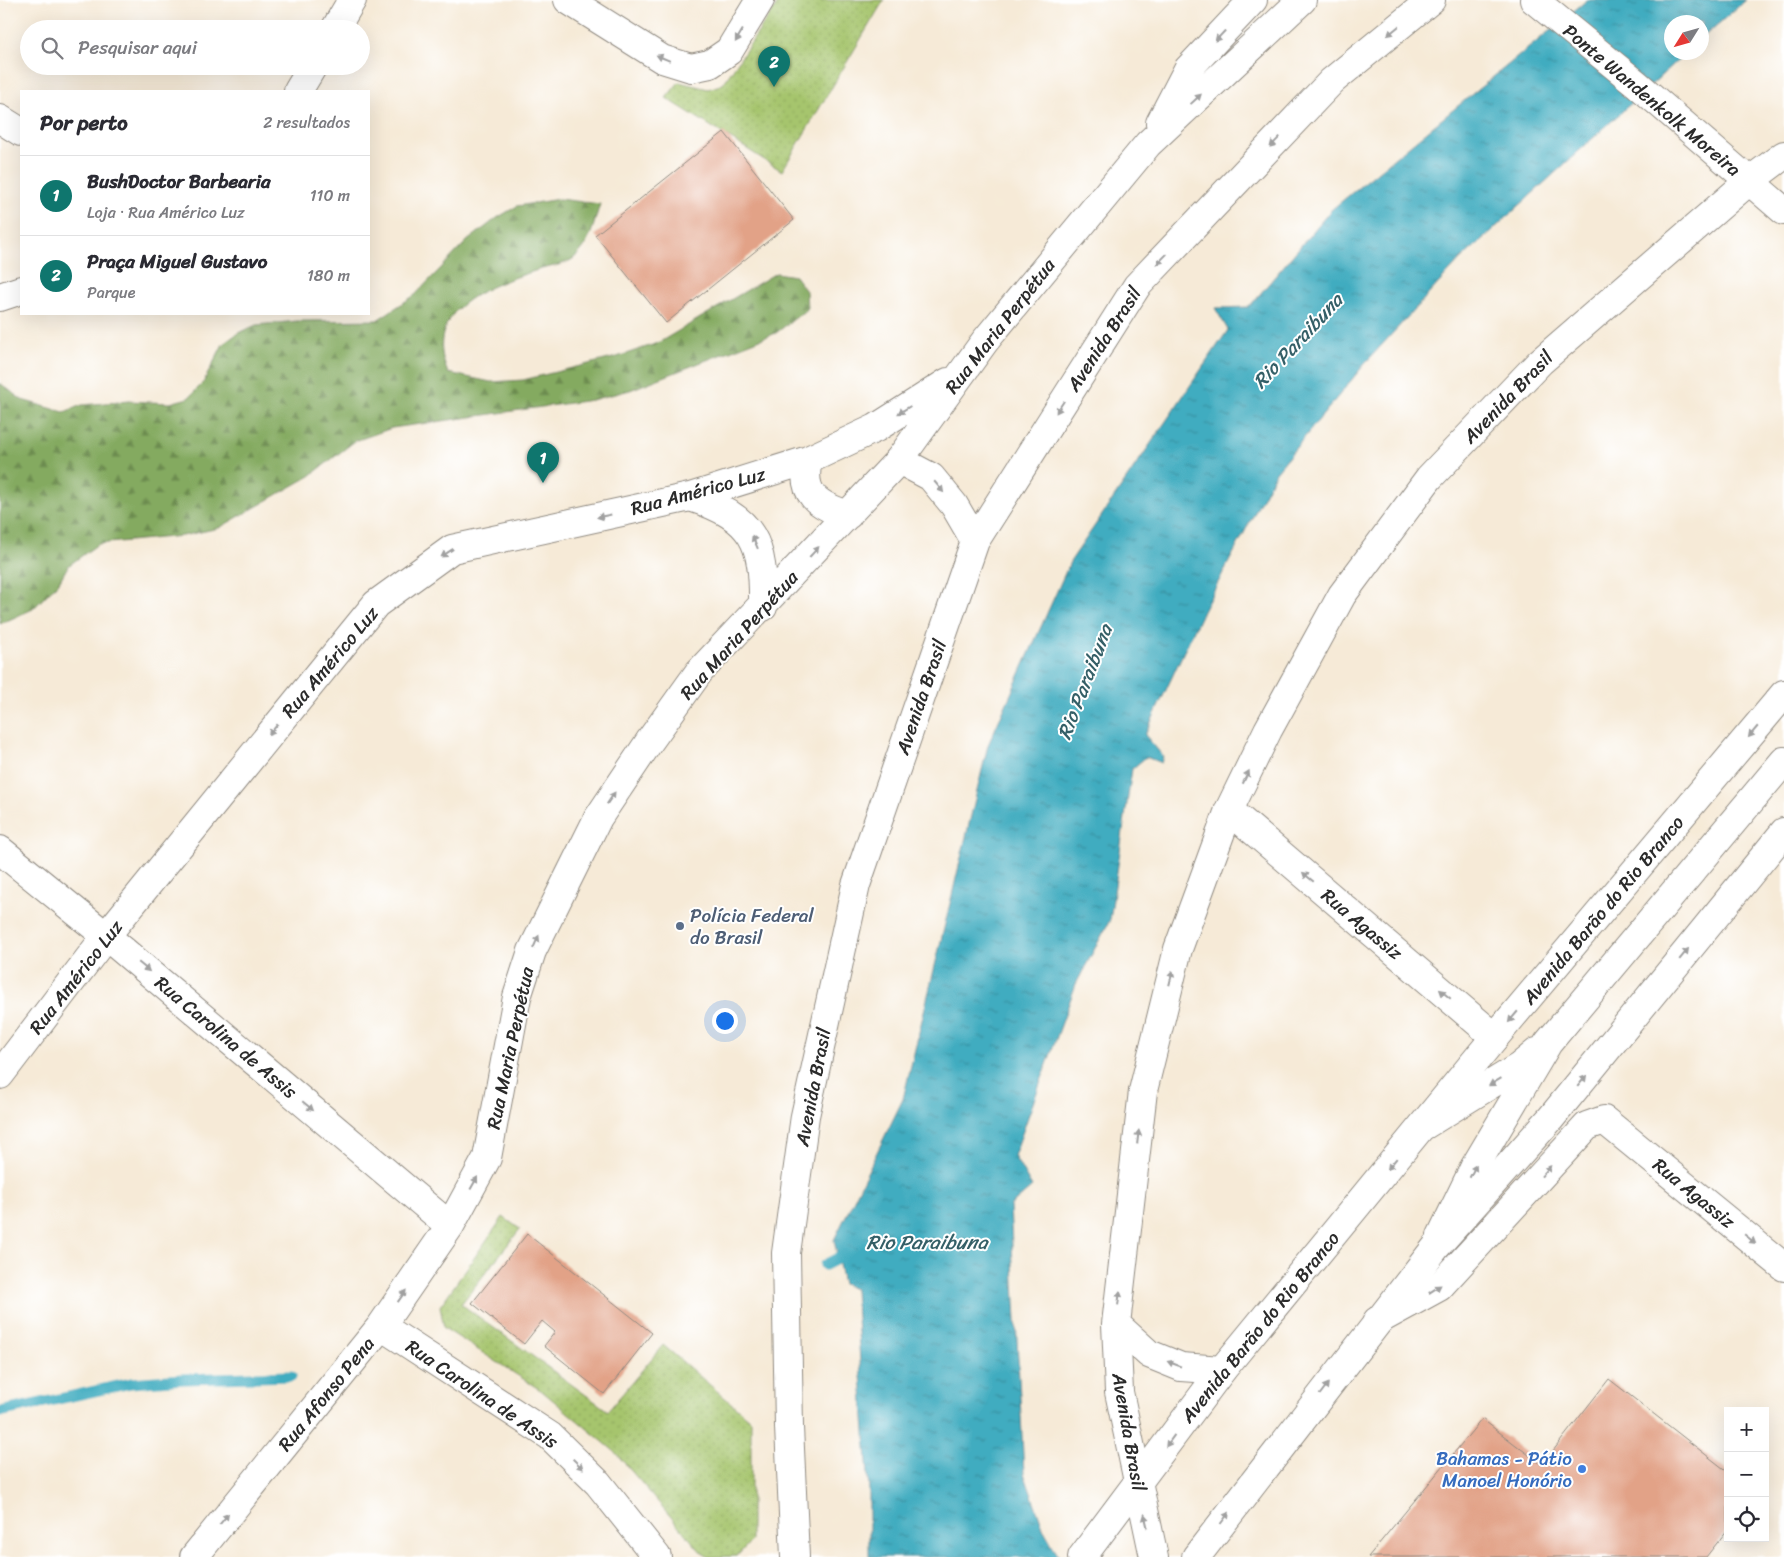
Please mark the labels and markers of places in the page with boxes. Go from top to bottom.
pin: 2 [758,46,790,87]
pin: 1 [527,442,559,483]
place label: Polícia Federal do Brasil [690,899,814,954]
marker: Polícia Federal do Brasil [674,920,686,932]
place label: Bahamas - Pátio Manoel Honório [1436,1442,1572,1497]
marker: Bahamas - Pátio Manoel Honório [1576,1463,1588,1475]

